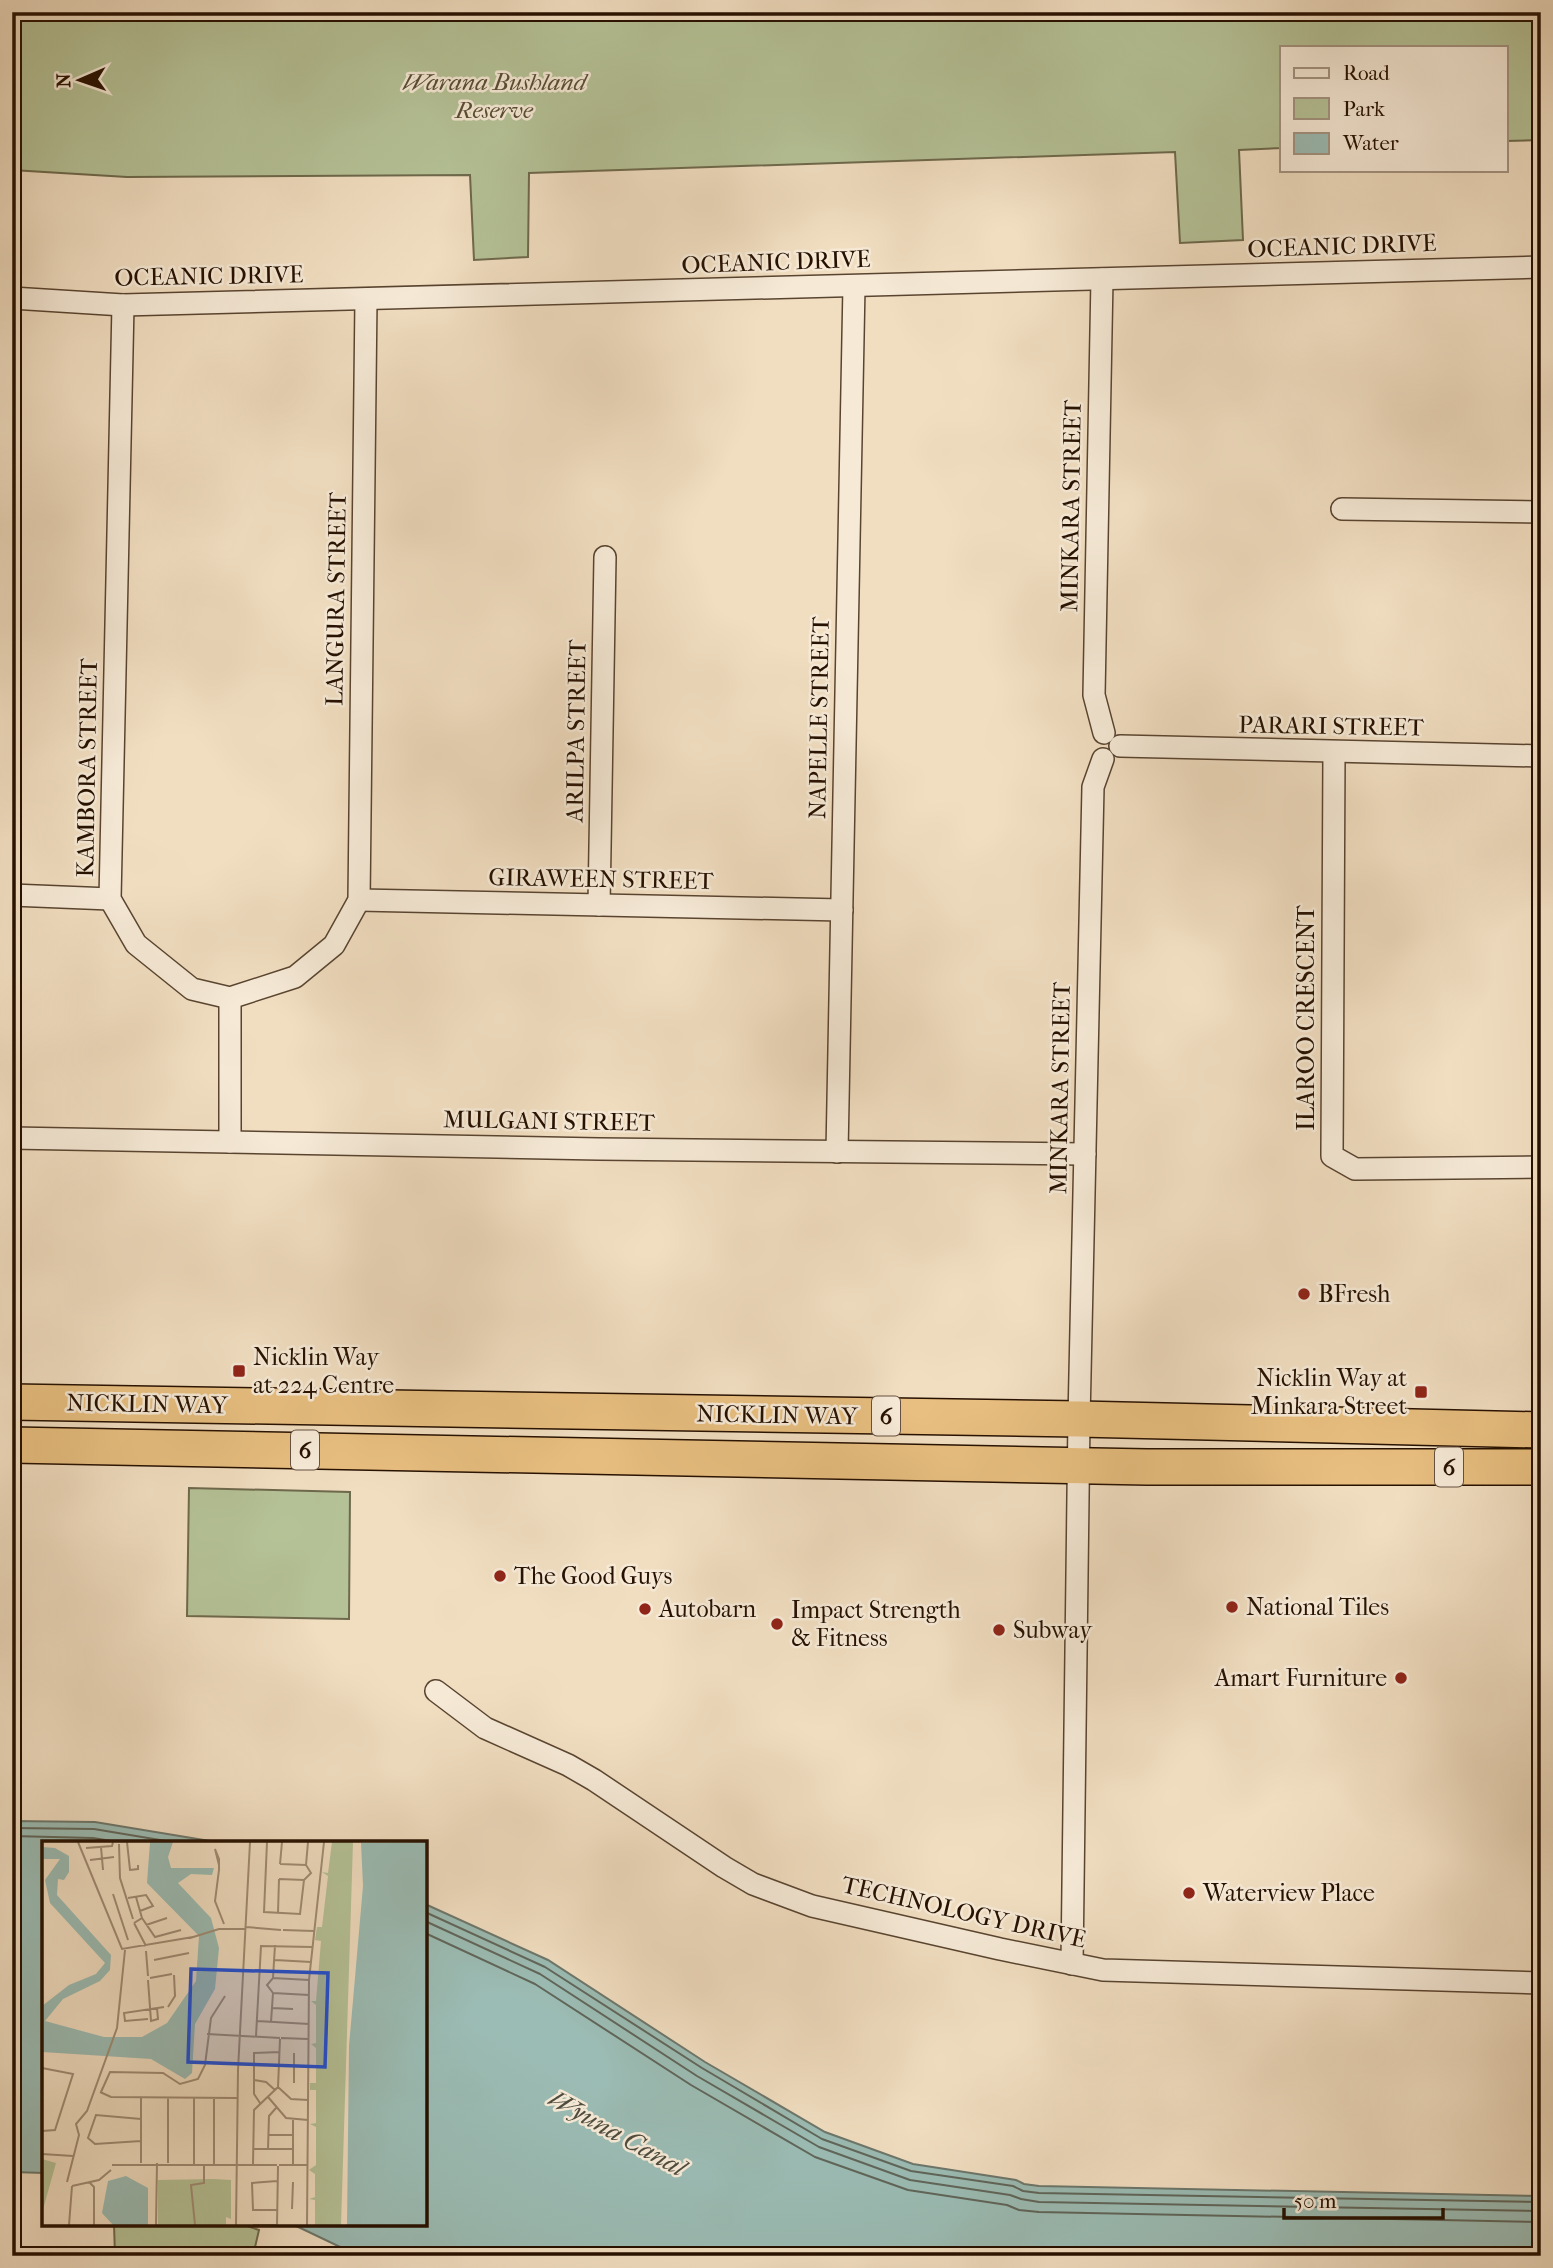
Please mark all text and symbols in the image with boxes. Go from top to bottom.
north arrow [46,46,116,116]
legend [1280,46,1508,172]
text: Road [1343,61,1390,85]
park label: Warana Bushland Reserve [402,68,589,124]
text: N [53,72,75,88]
text: Park [1343,97,1385,121]
text: Water [1342,131,1399,155]
street label: OCEANIC DRIVE [1247,229,1437,263]
street label: OCEANIC DRIVE [681,245,871,279]
street label: OCEANIC DRIVE [114,260,304,292]
street label: MINKARA STREET [1055,399,1087,612]
street label: LANGURA STREET [320,491,352,706]
street label: NAPELLE STREET [803,616,835,819]
street label: ARILPA STREET [560,639,592,823]
street label: KAMBORA STREET [71,657,103,878]
street label: PARARI STREET [1238,710,1425,742]
street label: GIRAWEEN STREET [488,863,715,895]
street label: ILAROO CRESCENT [1292,904,1320,1131]
street label: MINKARA STREET [1044,981,1076,1194]
street label: MULGANI STREET [443,1105,656,1137]
place label: BFresh [1318,1280,1391,1308]
marker: BFresh [1296,1286,1312,1302]
place label: Nicklin Way at 224 Centre [253,1343,394,1399]
marker: Nicklin Way at 224 Centre [231,1363,247,1379]
place label: Nicklin Way at Minkara Street [1251,1364,1407,1420]
marker: Nicklin Way at Minkara Street [1413,1384,1429,1400]
street label: NICKLIN WAY [66,1389,229,1419]
road number: 6 [872,1396,900,1436]
street label: NICKLIN WAY [696,1400,859,1430]
road number: 6 [291,1430,319,1470]
road number: 6 [1435,1448,1463,1486]
place label: The Good Guys [514,1562,673,1590]
marker: The Good Guys [492,1568,508,1584]
place label: National Tiles [1246,1593,1389,1621]
place label: Autobarn [658,1595,756,1623]
place label: Impact Strength & Fitness [791,1596,961,1652]
marker: National Tiles [1224,1599,1240,1615]
marker: Autobarn [637,1601,653,1617]
marker: Impact Strength & Fitness [769,1616,785,1632]
place label: Subway [1013,1616,1093,1644]
marker: Subway [991,1622,1007,1638]
place label: Amart Furniture [1214,1664,1387,1692]
marker: Amart Furniture [1393,1670,1409,1686]
inset map [42,1841,427,2226]
street label: TECHNOLOGY DRIVE [839,1870,1089,1954]
place label: Waterview Place [1202,1879,1375,1907]
marker: Waterview Place [1181,1885,1197,1901]
water label: Wyuna Canal [543,2083,693,2185]
scale bar [1284,2177,1443,2221]
text: 50 m [1294,2189,1337,2213]

